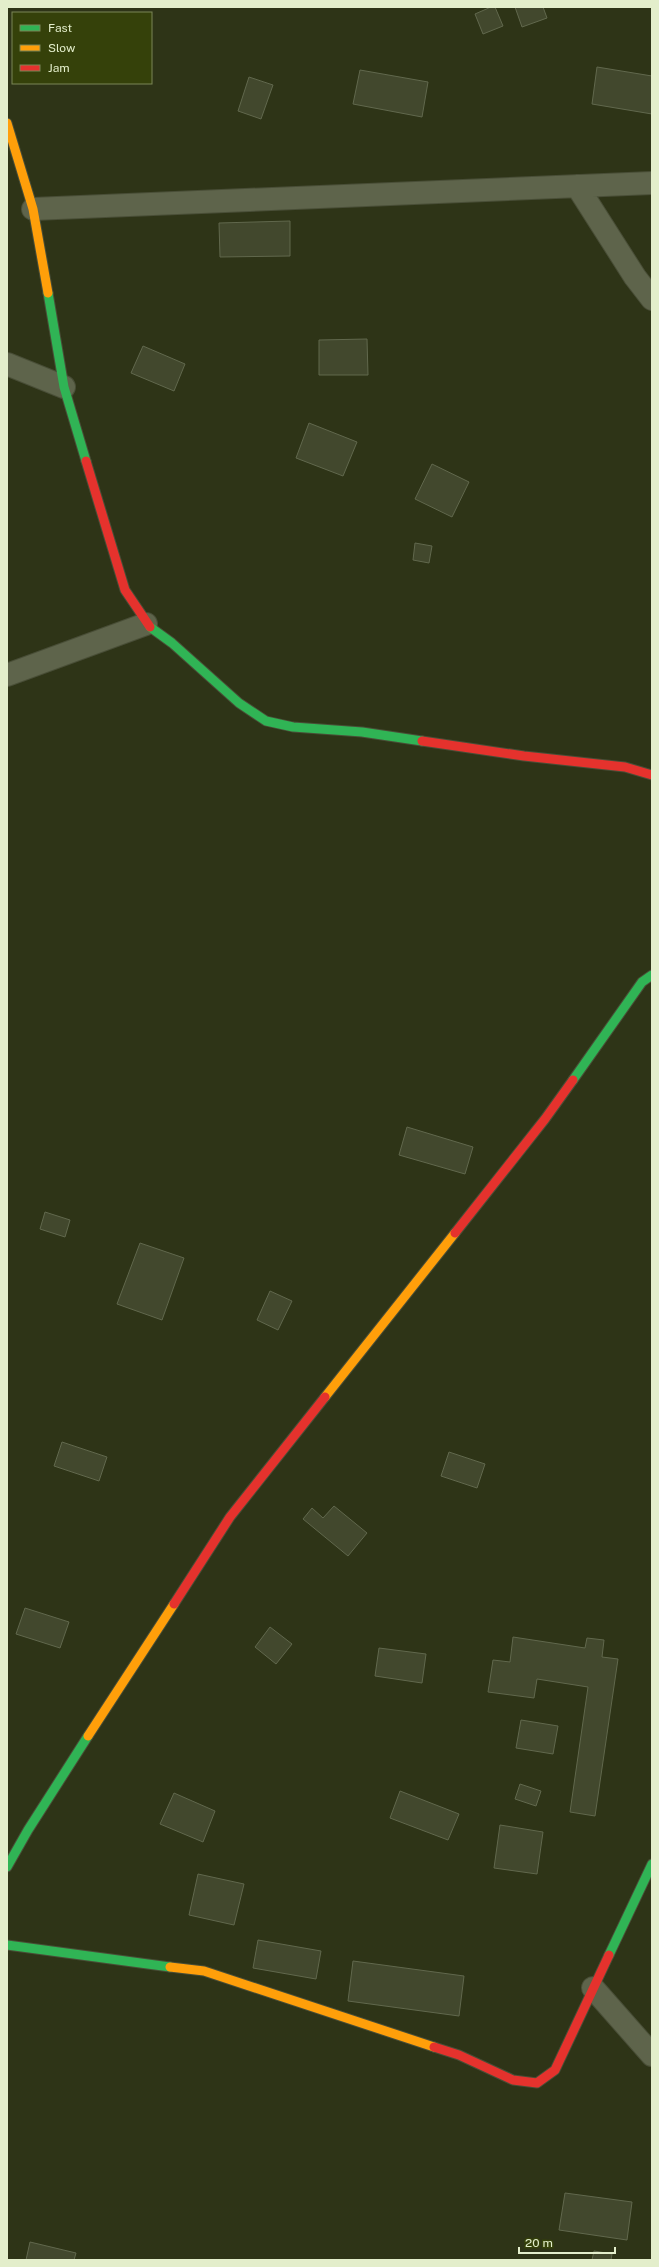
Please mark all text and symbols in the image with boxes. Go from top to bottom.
legend [12,12,152,84]
text: Fast [48,21,73,35]
text: Slow [48,41,76,55]
text: Jam [48,61,70,75]
scale bar [519,2229,615,2255]
text: 20 m [525,2236,553,2250]

